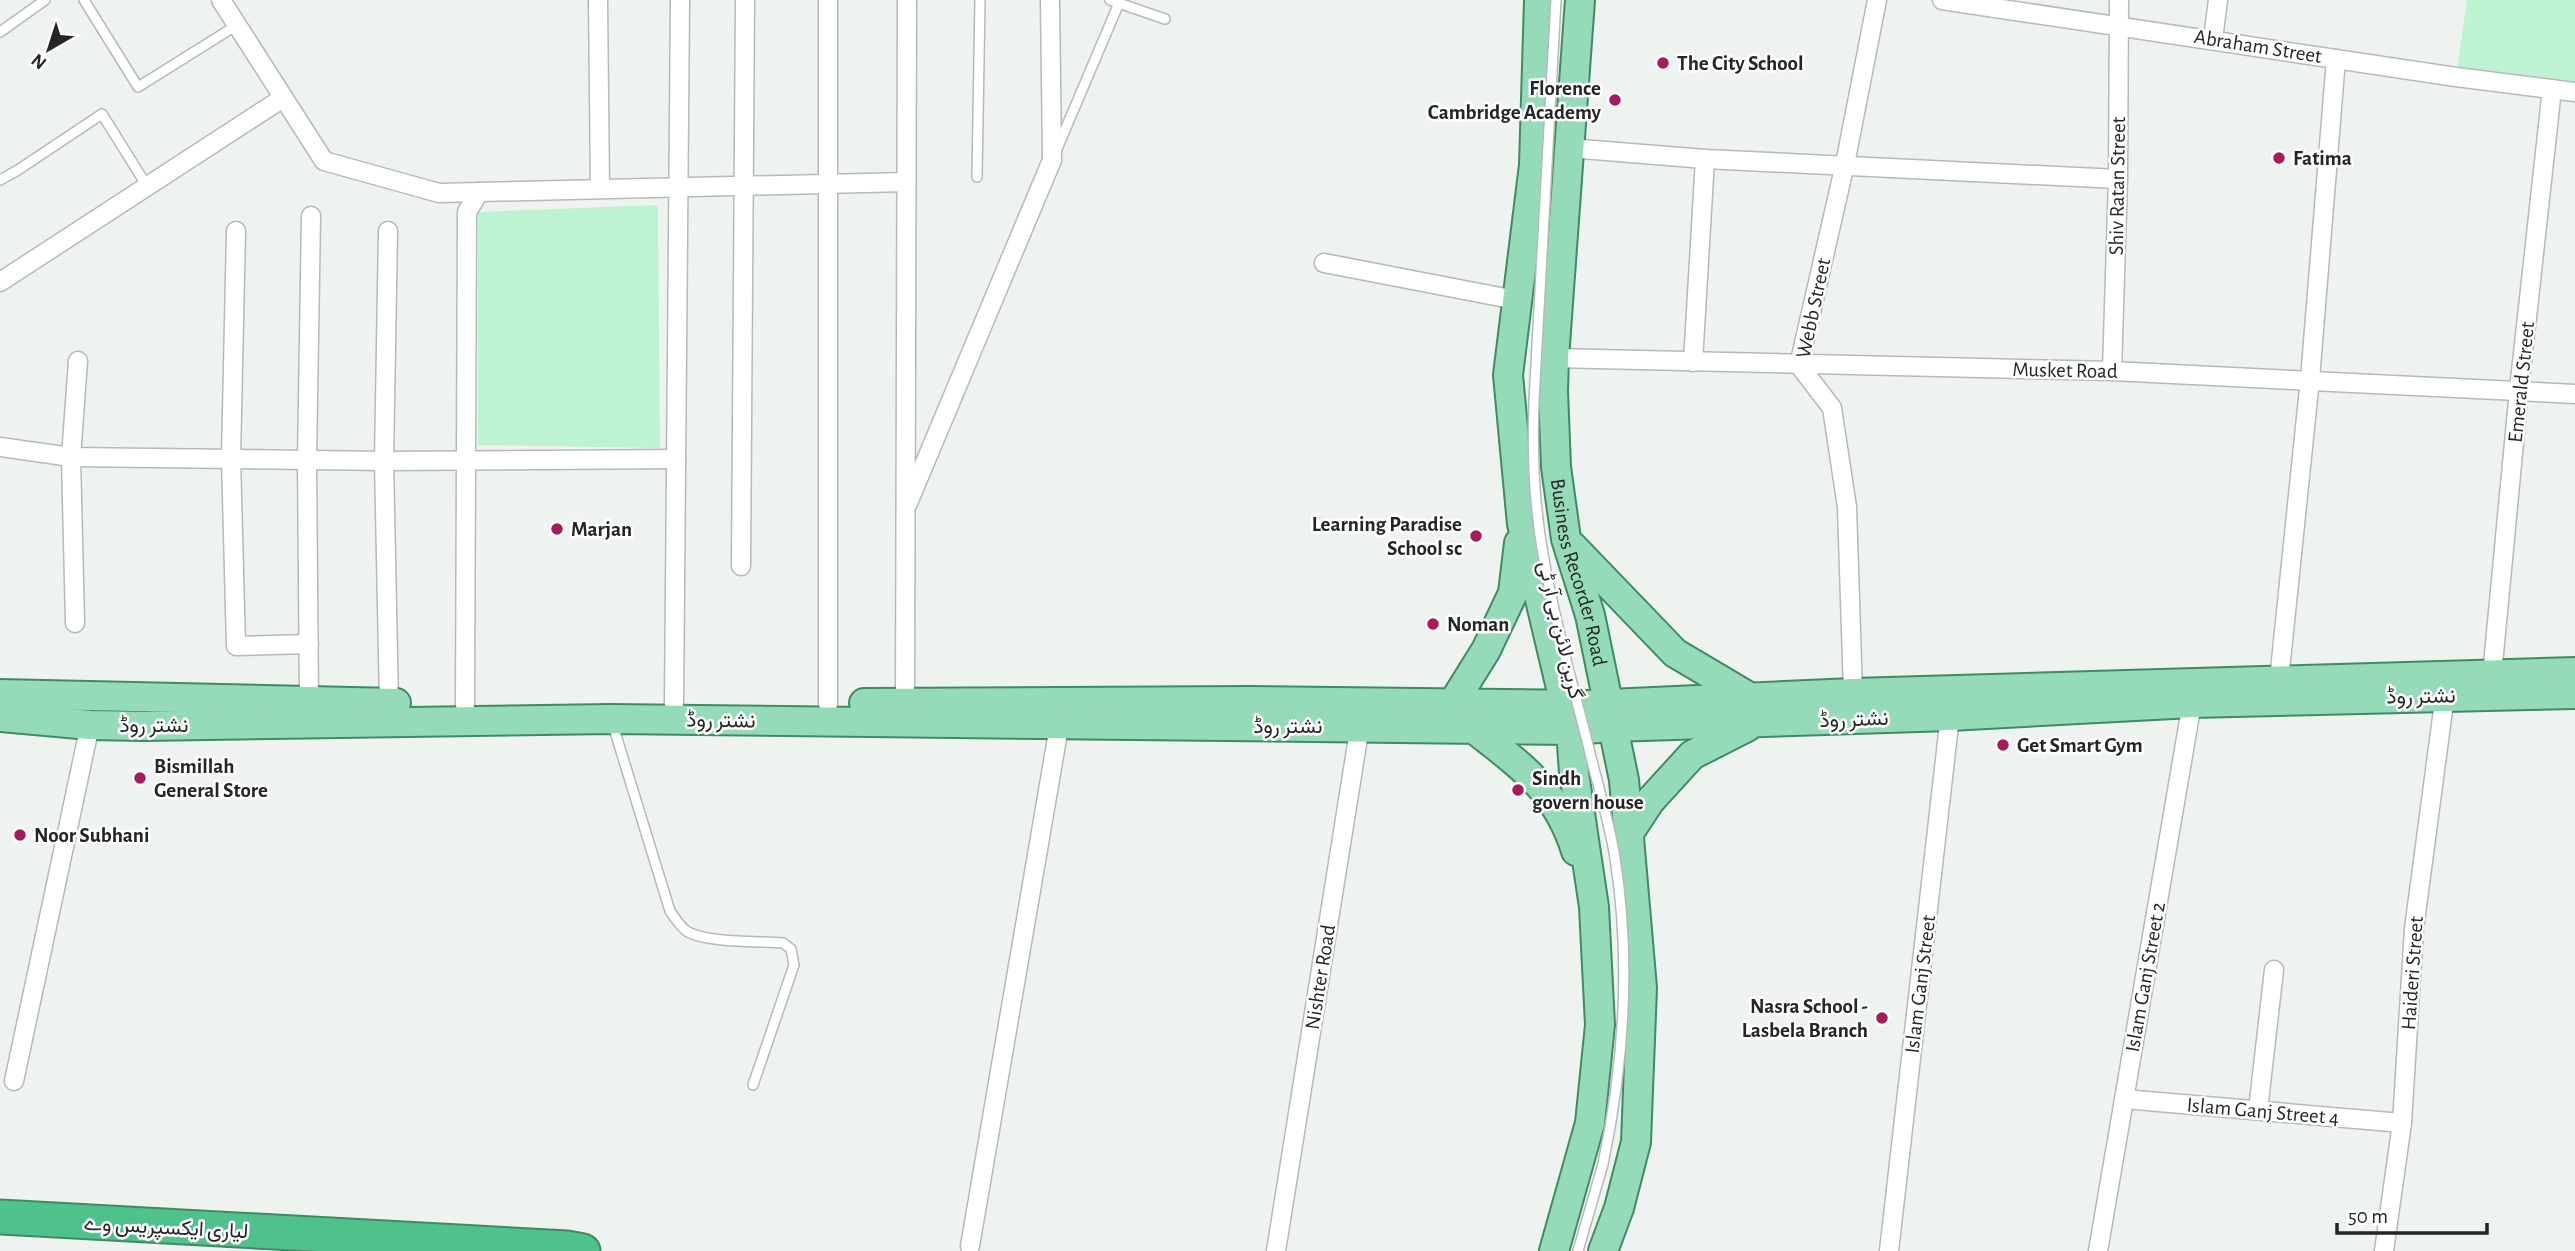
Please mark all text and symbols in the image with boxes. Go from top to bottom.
north arrow [14,14,84,84]
street label: Abraham Street [2193,26,2324,67]
text: N [28,50,50,73]
place label: The City School [1677,53,1804,74]
marker: The City School [1655,55,1671,71]
place label: Florence Cambridge Academy [1428,78,1602,123]
marker: Florence Cambridge Academy [1607,92,1623,108]
street label: Shiv Ratan Street [2106,116,2129,256]
place label: Fatima [2293,148,2352,169]
marker: Fatima [2271,150,2287,166]
street label: Webb Street [1793,256,1834,360]
street label: Emerald Street [2505,320,2538,444]
street label: Musket Road [2012,359,2118,382]
street label: Business Recorder Road [1547,477,1610,668]
place label: Learning Paradise School sc [1312,514,1462,559]
place label: Marjan [571,519,632,540]
marker: Marjan [549,521,565,537]
marker: Learning Paradise School sc [1468,528,1484,544]
street label: گرین لائن بی آر ٹی [1532,559,1587,702]
place label: Noman [1447,614,1509,635]
marker: Noman [1425,616,1441,632]
street label: نشتر روڈ [2386,684,2456,710]
street label: نشتر روڈ [1819,707,1889,733]
street label: نشتر روڈ [686,708,756,734]
street label: نشتر روڈ [119,714,189,738]
street label: نشتر روڈ [1253,715,1323,739]
place label: Get Smart Gym [2017,735,2143,756]
marker: Get Smart Gym [1995,737,2011,753]
place label: Bismillah General Store [154,756,268,801]
place label: Sindh govern house [1532,768,1644,813]
marker: Bismillah General Store [132,770,148,786]
marker: Sindh govern house [1510,782,1526,798]
place label: Noor Subhani [34,825,149,846]
marker: Noor Subhani [12,827,28,843]
street label: Islam Ganj Street 2 [2122,900,2169,1054]
street label: Islam Ganj Street [1902,913,1939,1054]
street label: Haideri Street [2398,915,2427,1031]
street label: Nishter Road [1302,923,1339,1031]
place label: Nasra School - Lasbela Branch [1742,996,1868,1041]
marker: Nasra School - Lasbela Branch [1874,1010,1890,1026]
street label: Islam Ganj Street 4 [2186,1094,2340,1129]
scale bar [2337,1192,2488,1236]
text: 50 m [2348,1206,2388,1227]
street label: لیاری ایکسپریس وے [83,1213,249,1245]

